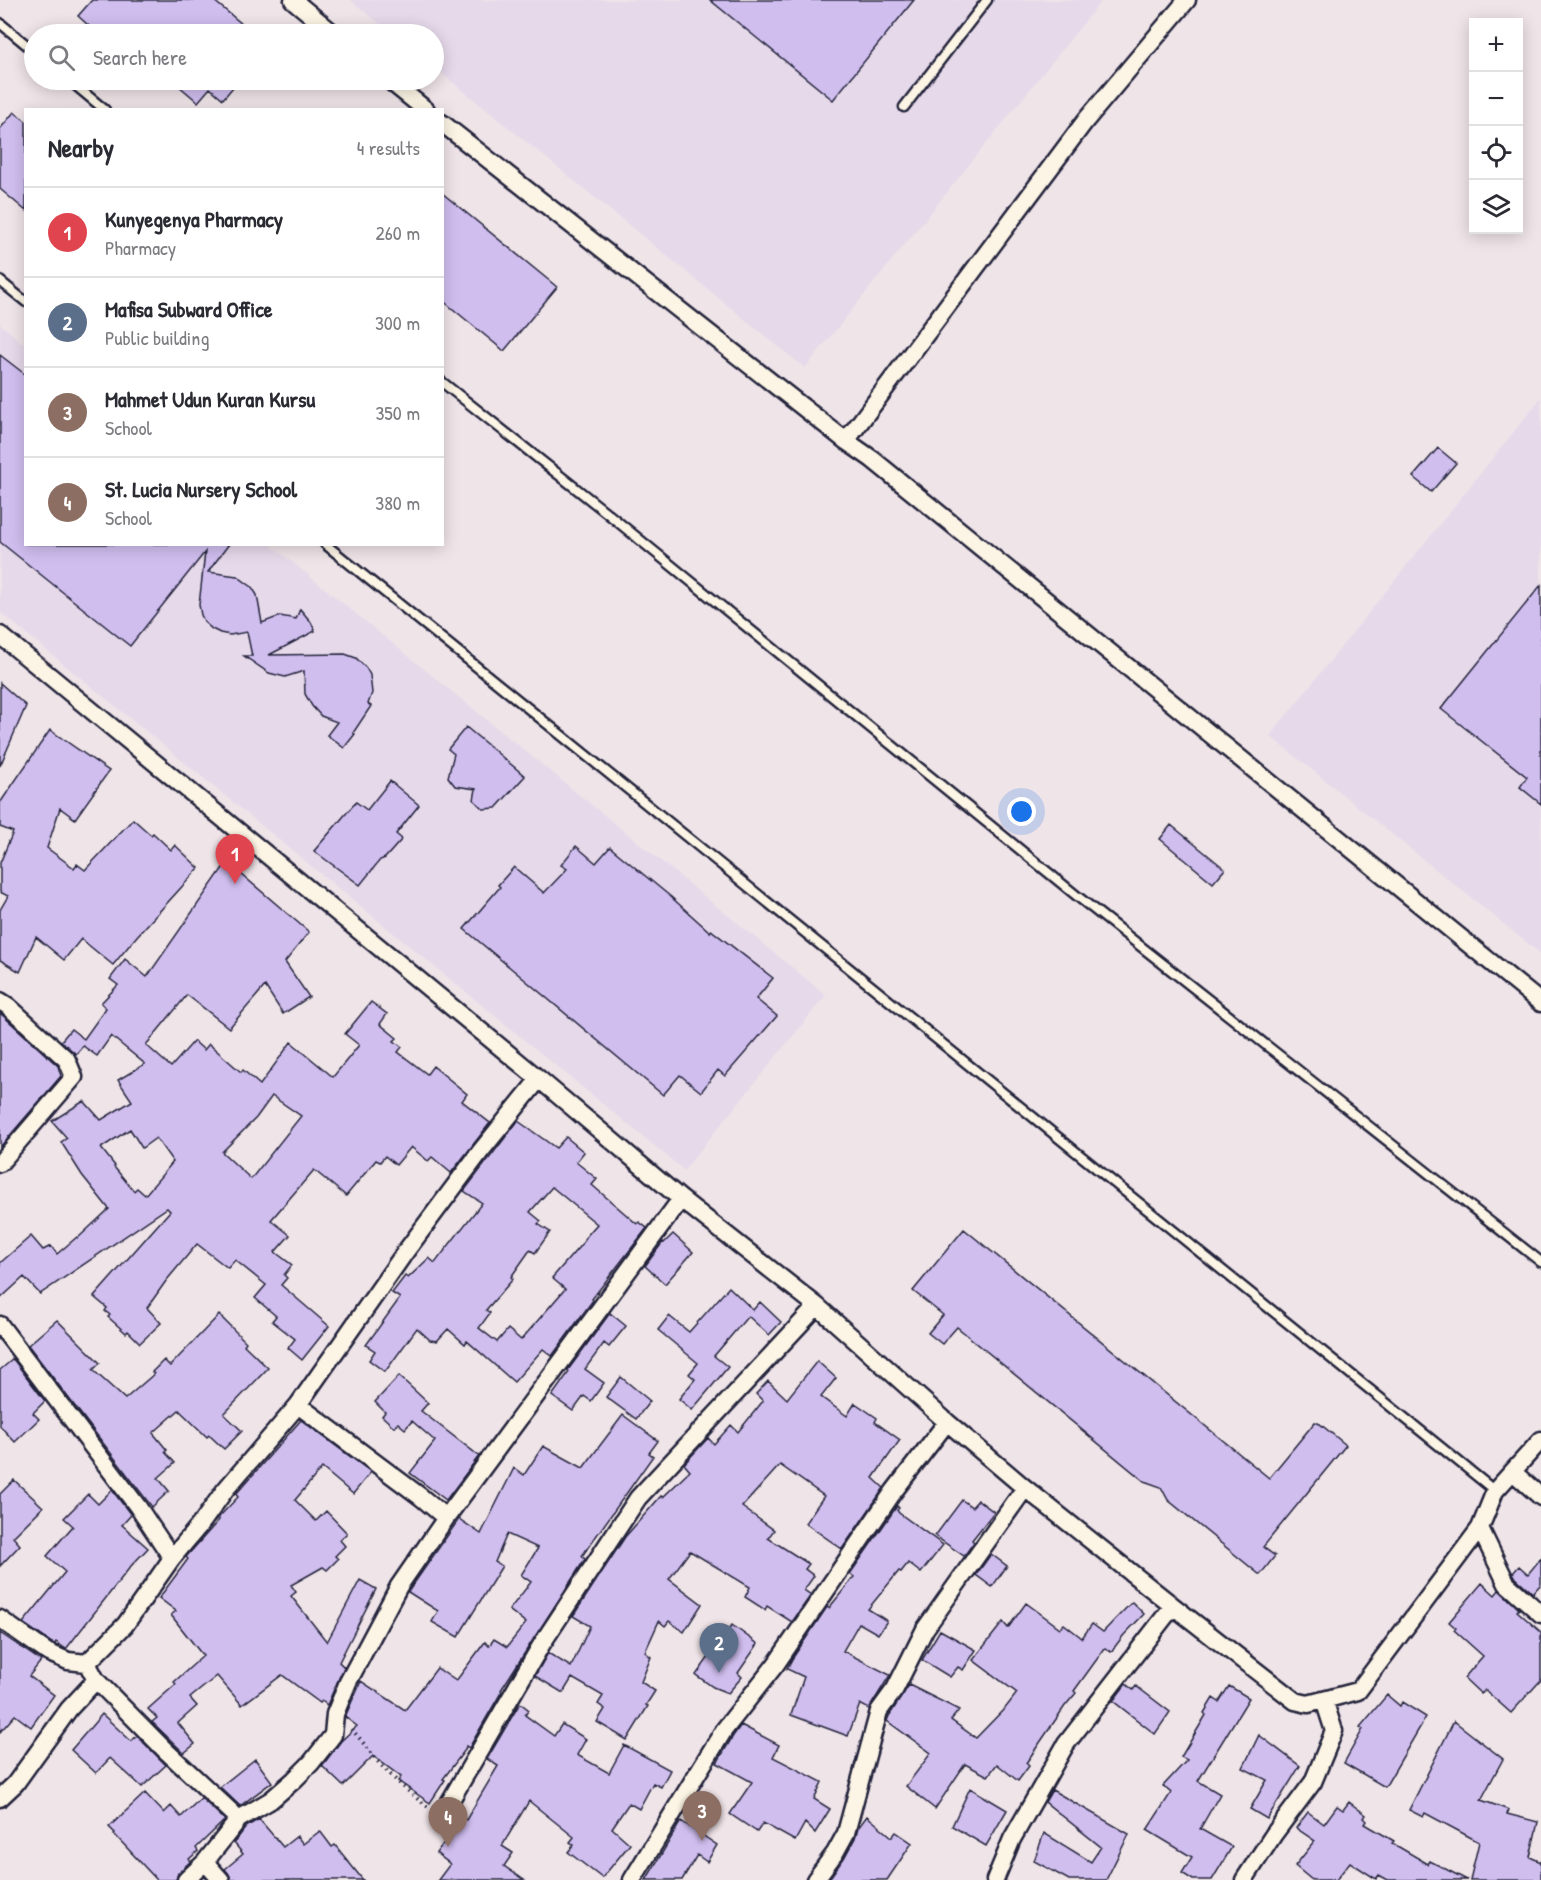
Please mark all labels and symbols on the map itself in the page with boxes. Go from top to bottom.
your location [1007,797,1036,826]
pin: 1 [216,834,254,884]
pin: 2 [700,1624,738,1673]
pin: 3 [682,1792,722,1841]
pin: 4 [428,1798,468,1847]

